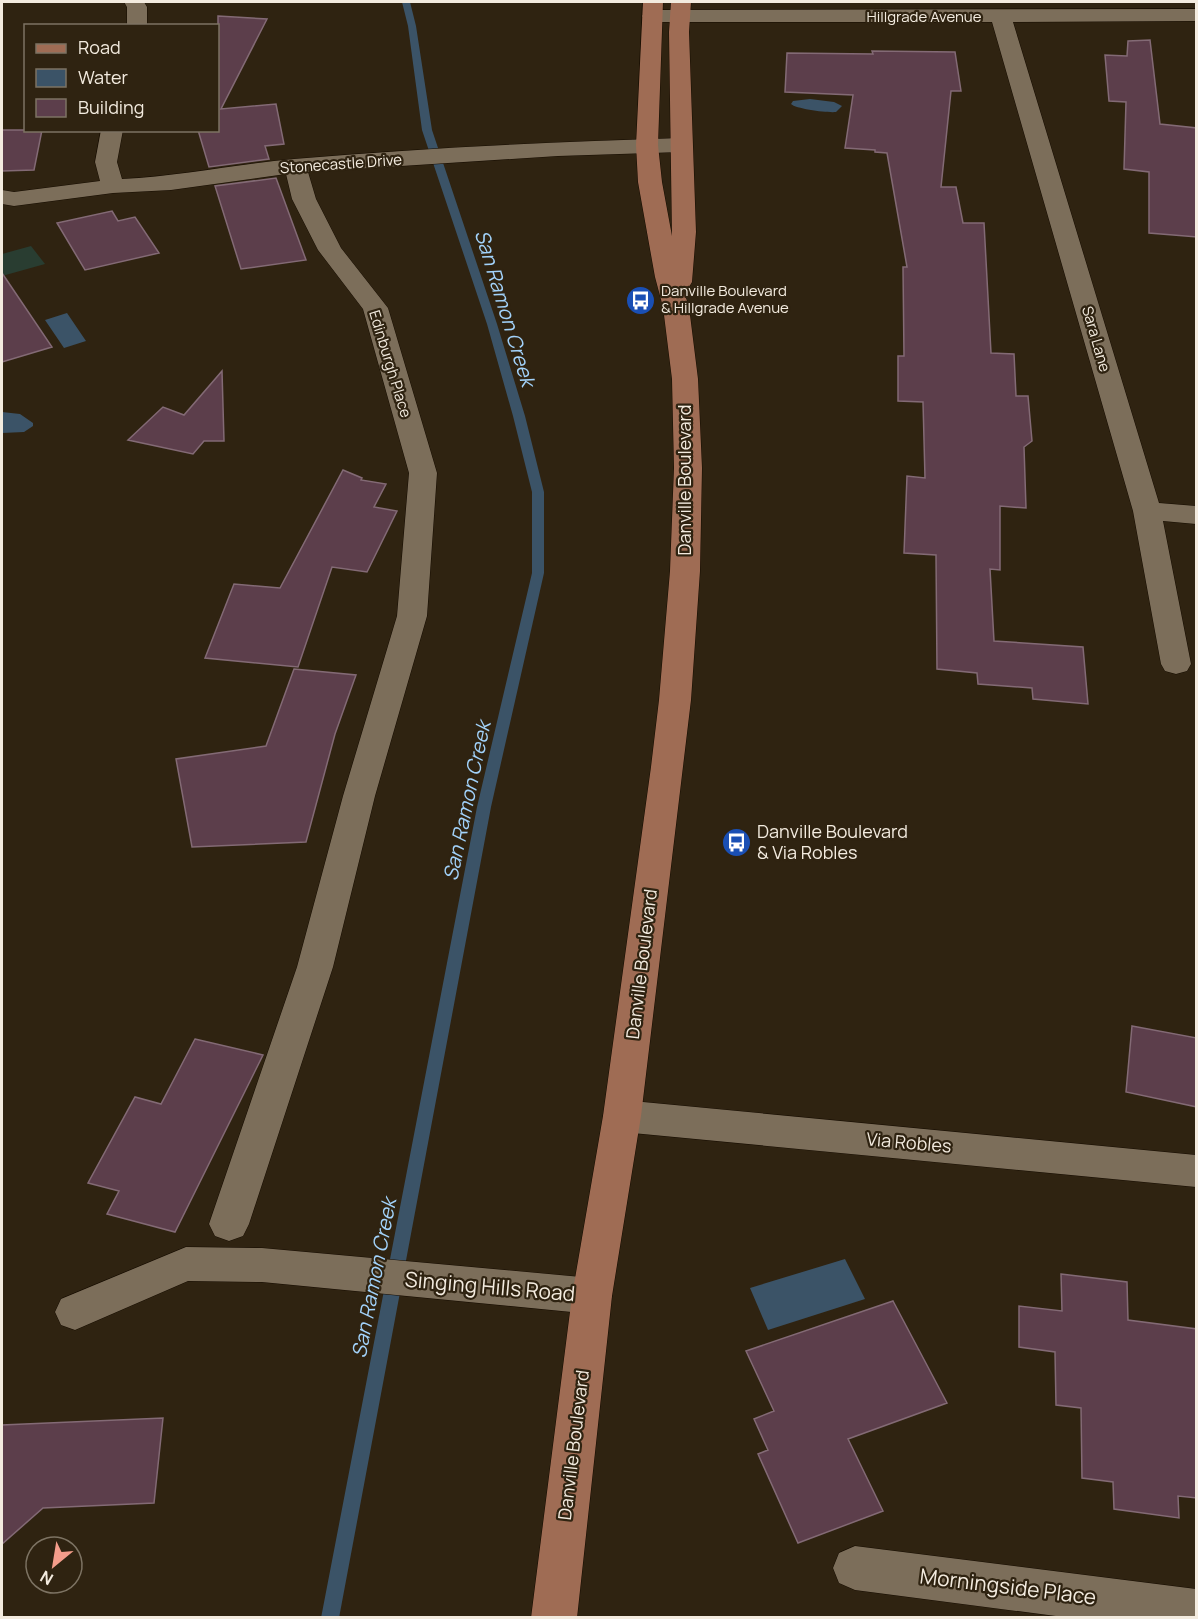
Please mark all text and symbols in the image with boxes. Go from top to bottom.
street label: Hillgrade Avenue [866,6,982,27]
legend [24,24,219,132]
text: Road [78,35,121,59]
text: Water [78,65,128,89]
text: Building [78,95,144,119]
street label: Stonecastle Drive [279,149,403,178]
water label: San Ramon Creek [469,226,543,392]
place label: Danville Boulevard & Hillgrade Avenue [661,280,789,318]
bus stop icon: Danville Boulevard & Hillgrade Avenue [624,284,656,316]
street label: Sara Lane [1077,303,1116,374]
street label: Edinburgh Place [364,308,417,420]
street label: Danville Boulevard [672,405,696,555]
water label: San Ramon Creek [436,716,497,883]
place label: Danville Boulevard & Via Robles [757,819,908,864]
bus stop icon: Danville Boulevard & Via Robles [720,826,752,858]
street label: Danville Boulevard [620,887,662,1040]
street label: Via Robles [866,1126,953,1158]
water label: San Ramon Creek [345,1193,403,1360]
street label: Singing Hills Road [404,1265,576,1307]
street label: Danville Boulevard [552,1368,594,1521]
north arrow [24,1535,84,1595]
street label: Morningside Place [918,1561,1098,1611]
text: N [36,1566,57,1590]

